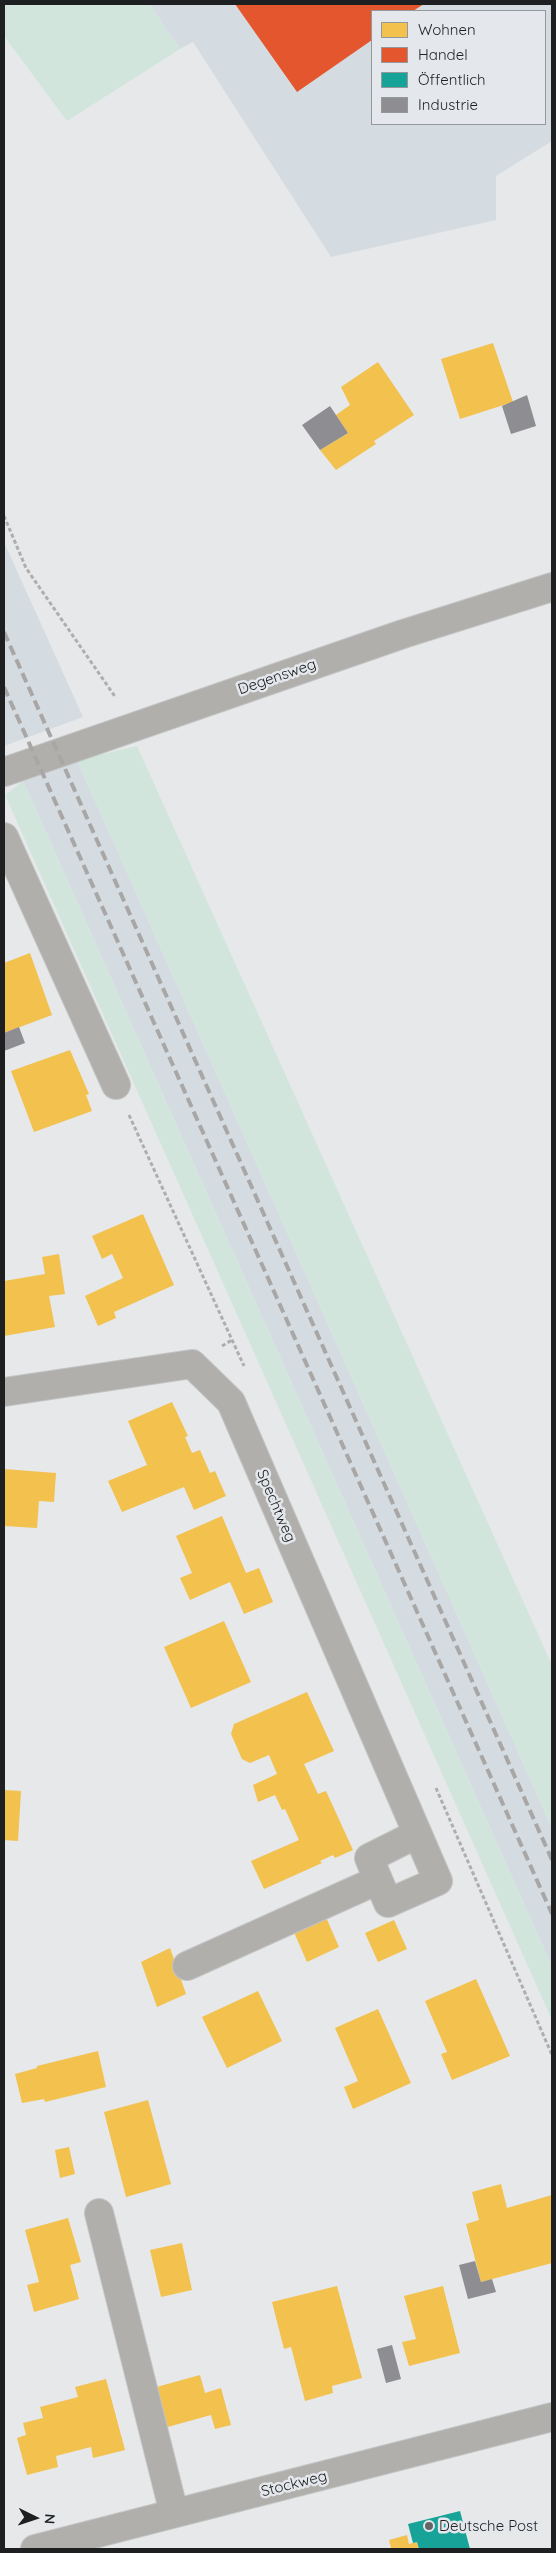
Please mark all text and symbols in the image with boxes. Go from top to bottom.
legend [371,10,546,125]
text: Wohnen [418,20,476,39]
text: Handel [418,45,468,64]
text: Öffentlich [418,70,485,89]
text: Industrie [418,95,478,114]
street label: Degensweg [235,655,319,699]
street label: Spechtweg [253,1467,299,1545]
street label: Stockweg [259,2467,329,2501]
north arrow [10,2493,60,2543]
text: N [41,2513,59,2525]
place label: Deutsche Post [439,2517,538,2535]
marker: Deutsche Post [423,2520,435,2532]

